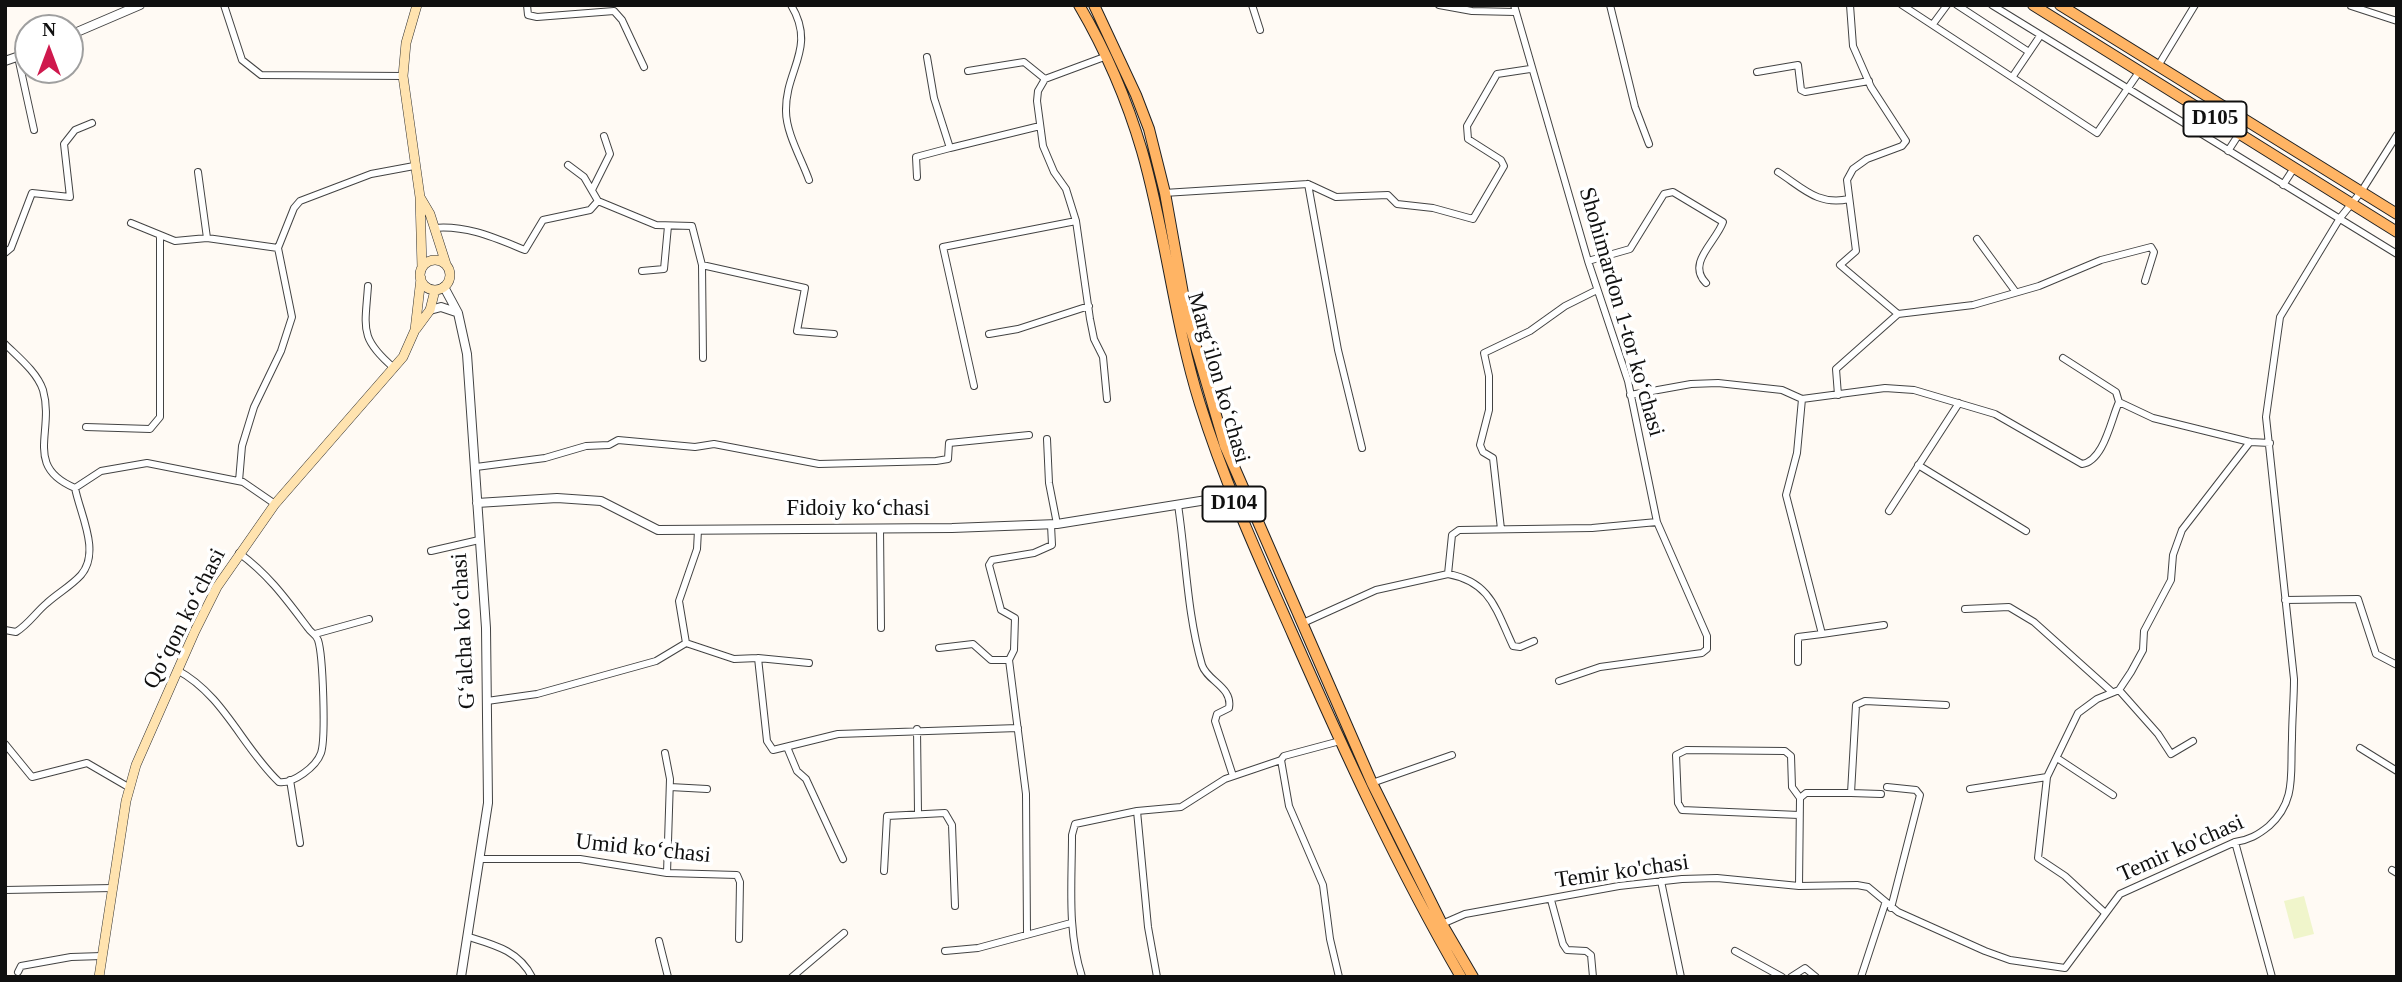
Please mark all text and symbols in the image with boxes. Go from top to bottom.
north arrow [14,14,84,84]
text: N [42,19,56,40]
road number: D105 [2184,102,2246,136]
street label: Shohimardon 1-tor koʻchasi [1572,184,1670,440]
street label: Margʻilon koʻchasi [1180,289,1256,467]
road number: D104 [1202,486,1266,522]
street label: Fidoiy koʻchasi [786,495,930,523]
street label: Qoʻqon koʻchasi [138,544,232,694]
street label: Gʻalcha koʻchasi [446,552,482,710]
street label: Temir ko'chasi [2114,809,2248,889]
street label: Umid koʻchasi [574,828,712,870]
street label: Temir ko'chasi [1553,849,1691,895]

